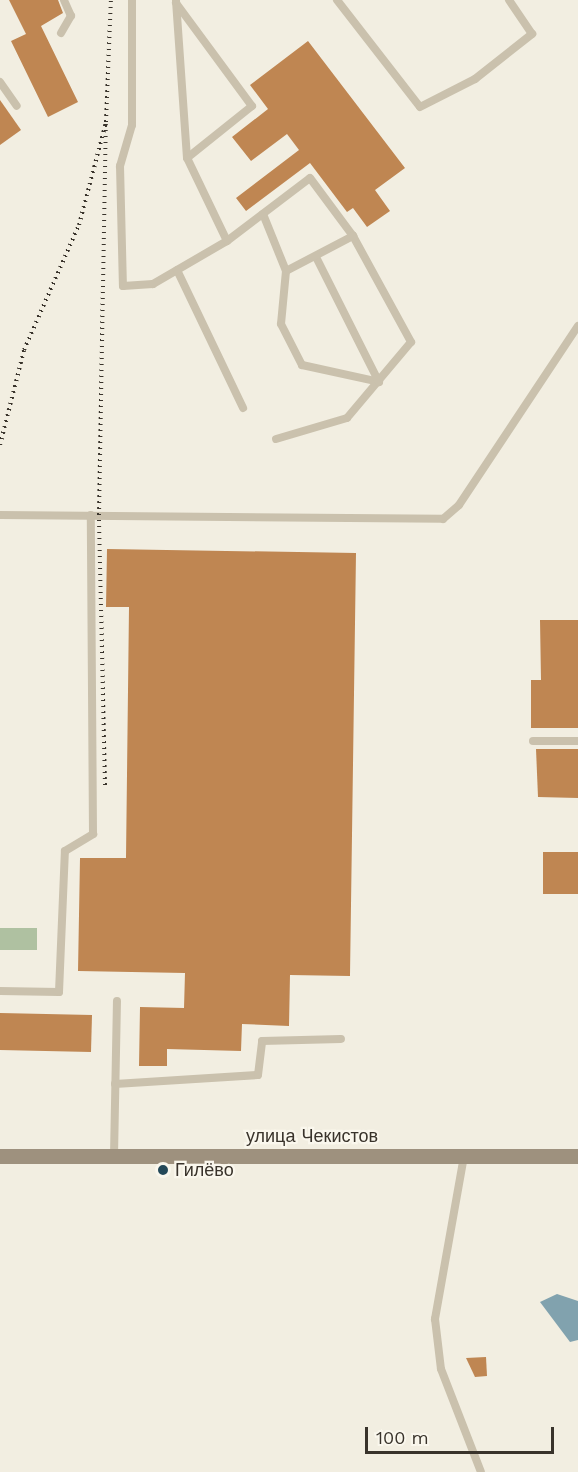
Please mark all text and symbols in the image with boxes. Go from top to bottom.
street label: улица Чекистов [246,1125,378,1147]
place label: Гилёво [175,1159,234,1181]
marker: Гилёво [156,1163,170,1177]
scale bar [368,1415,557,1453]
text: 100 m [376,1427,429,1448]

